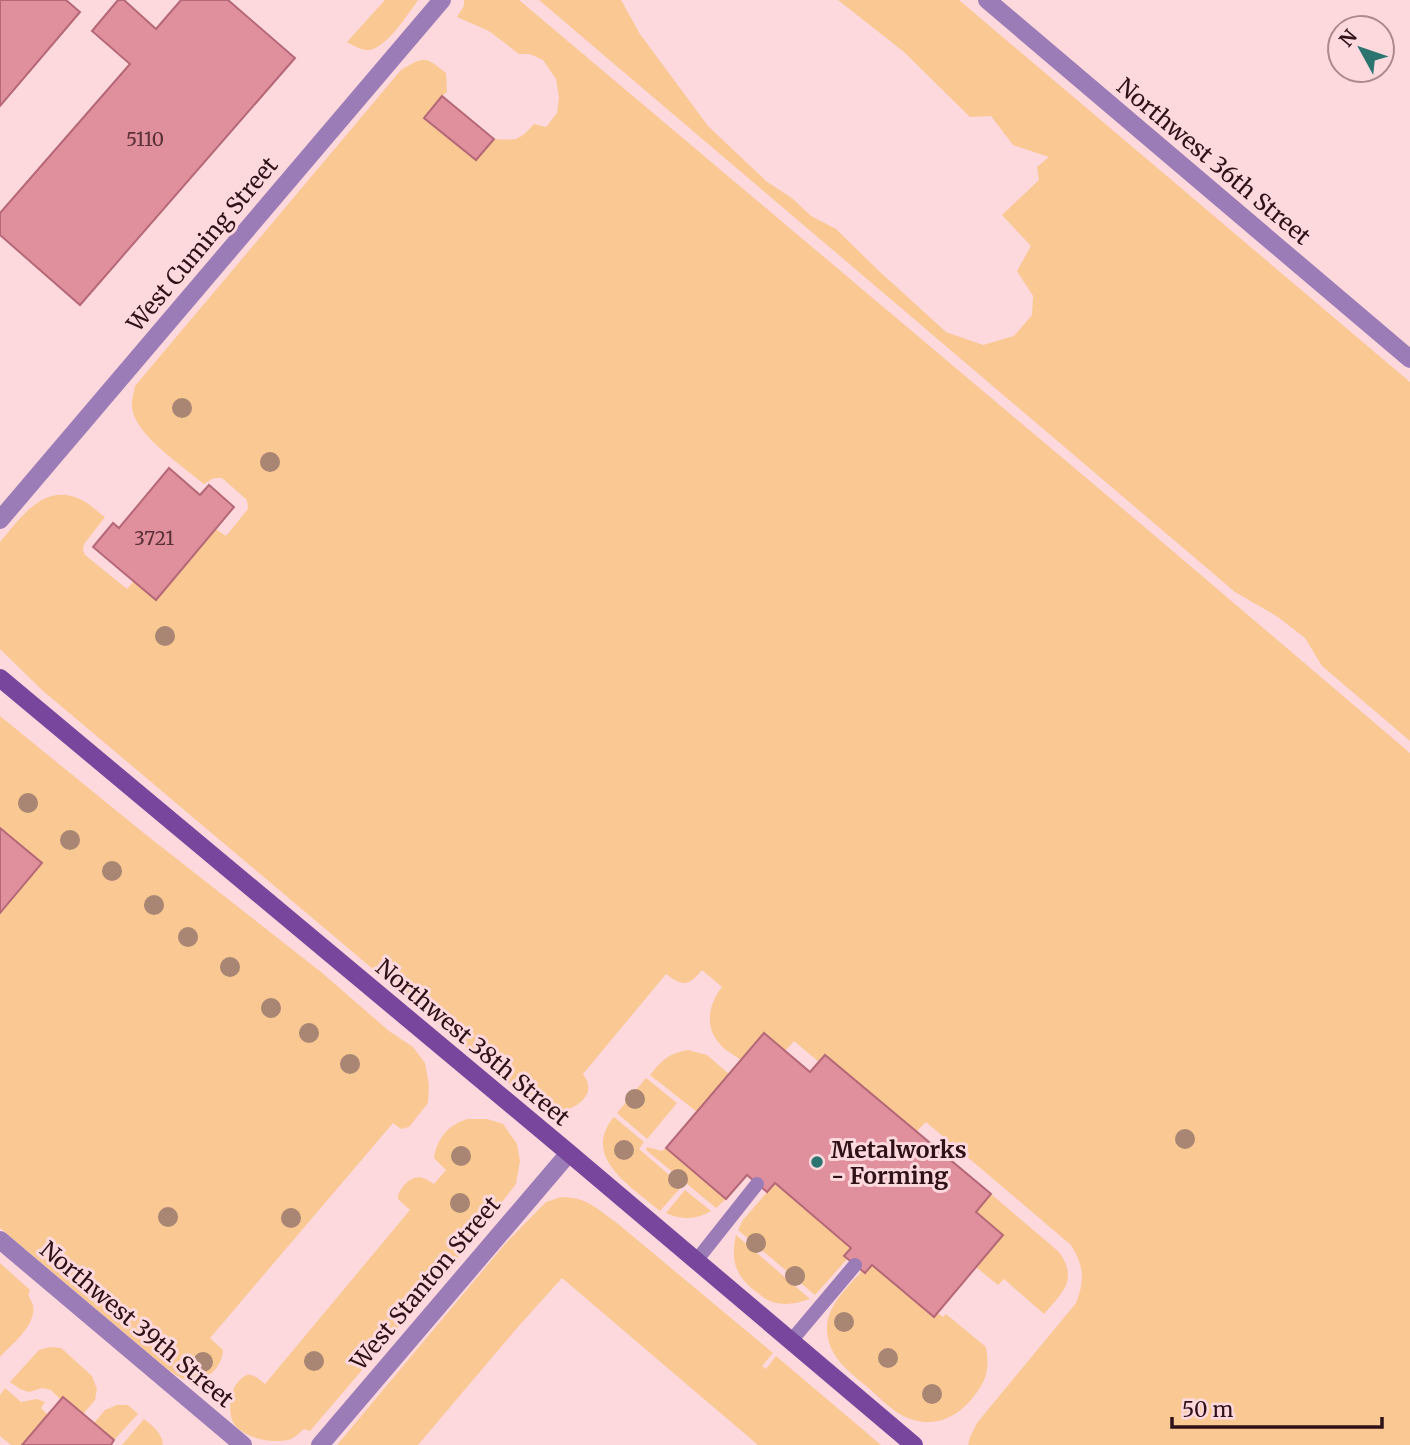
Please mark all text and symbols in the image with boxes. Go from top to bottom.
north arrow [1326,14,1396,84]
text: N [1334,25,1362,52]
street label: Northwest 36th Street [1111,71,1317,251]
house number: 5110 [126,127,164,151]
street label: West Cuming Street [120,151,284,338]
house number: 3721 [134,526,174,550]
street label: Northwest 38th Street [370,952,576,1132]
place label: Metalworks - Forming [831,1135,967,1190]
marker: Metalworks - Forming [809,1154,825,1170]
street label: West Stanton Street [343,1190,506,1377]
street label: Northwest 39th Street [34,1235,240,1414]
scale bar [1172,1386,1382,1430]
text: 50 m [1182,1396,1233,1423]

